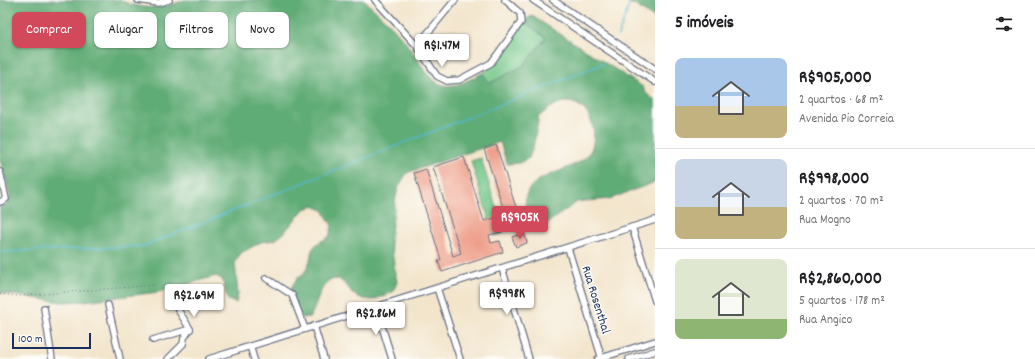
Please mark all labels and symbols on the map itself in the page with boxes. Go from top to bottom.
pin: R$1.47M [405,34,479,68]
pin: R$905K [487,206,553,240]
street label: Rua Rosenthal [576,264,614,336]
pin: R$998K [474,282,540,316]
pin: R$2.69M [157,284,231,318]
pin: R$2.86M [339,302,413,336]
scale bar [12,331,91,350]

